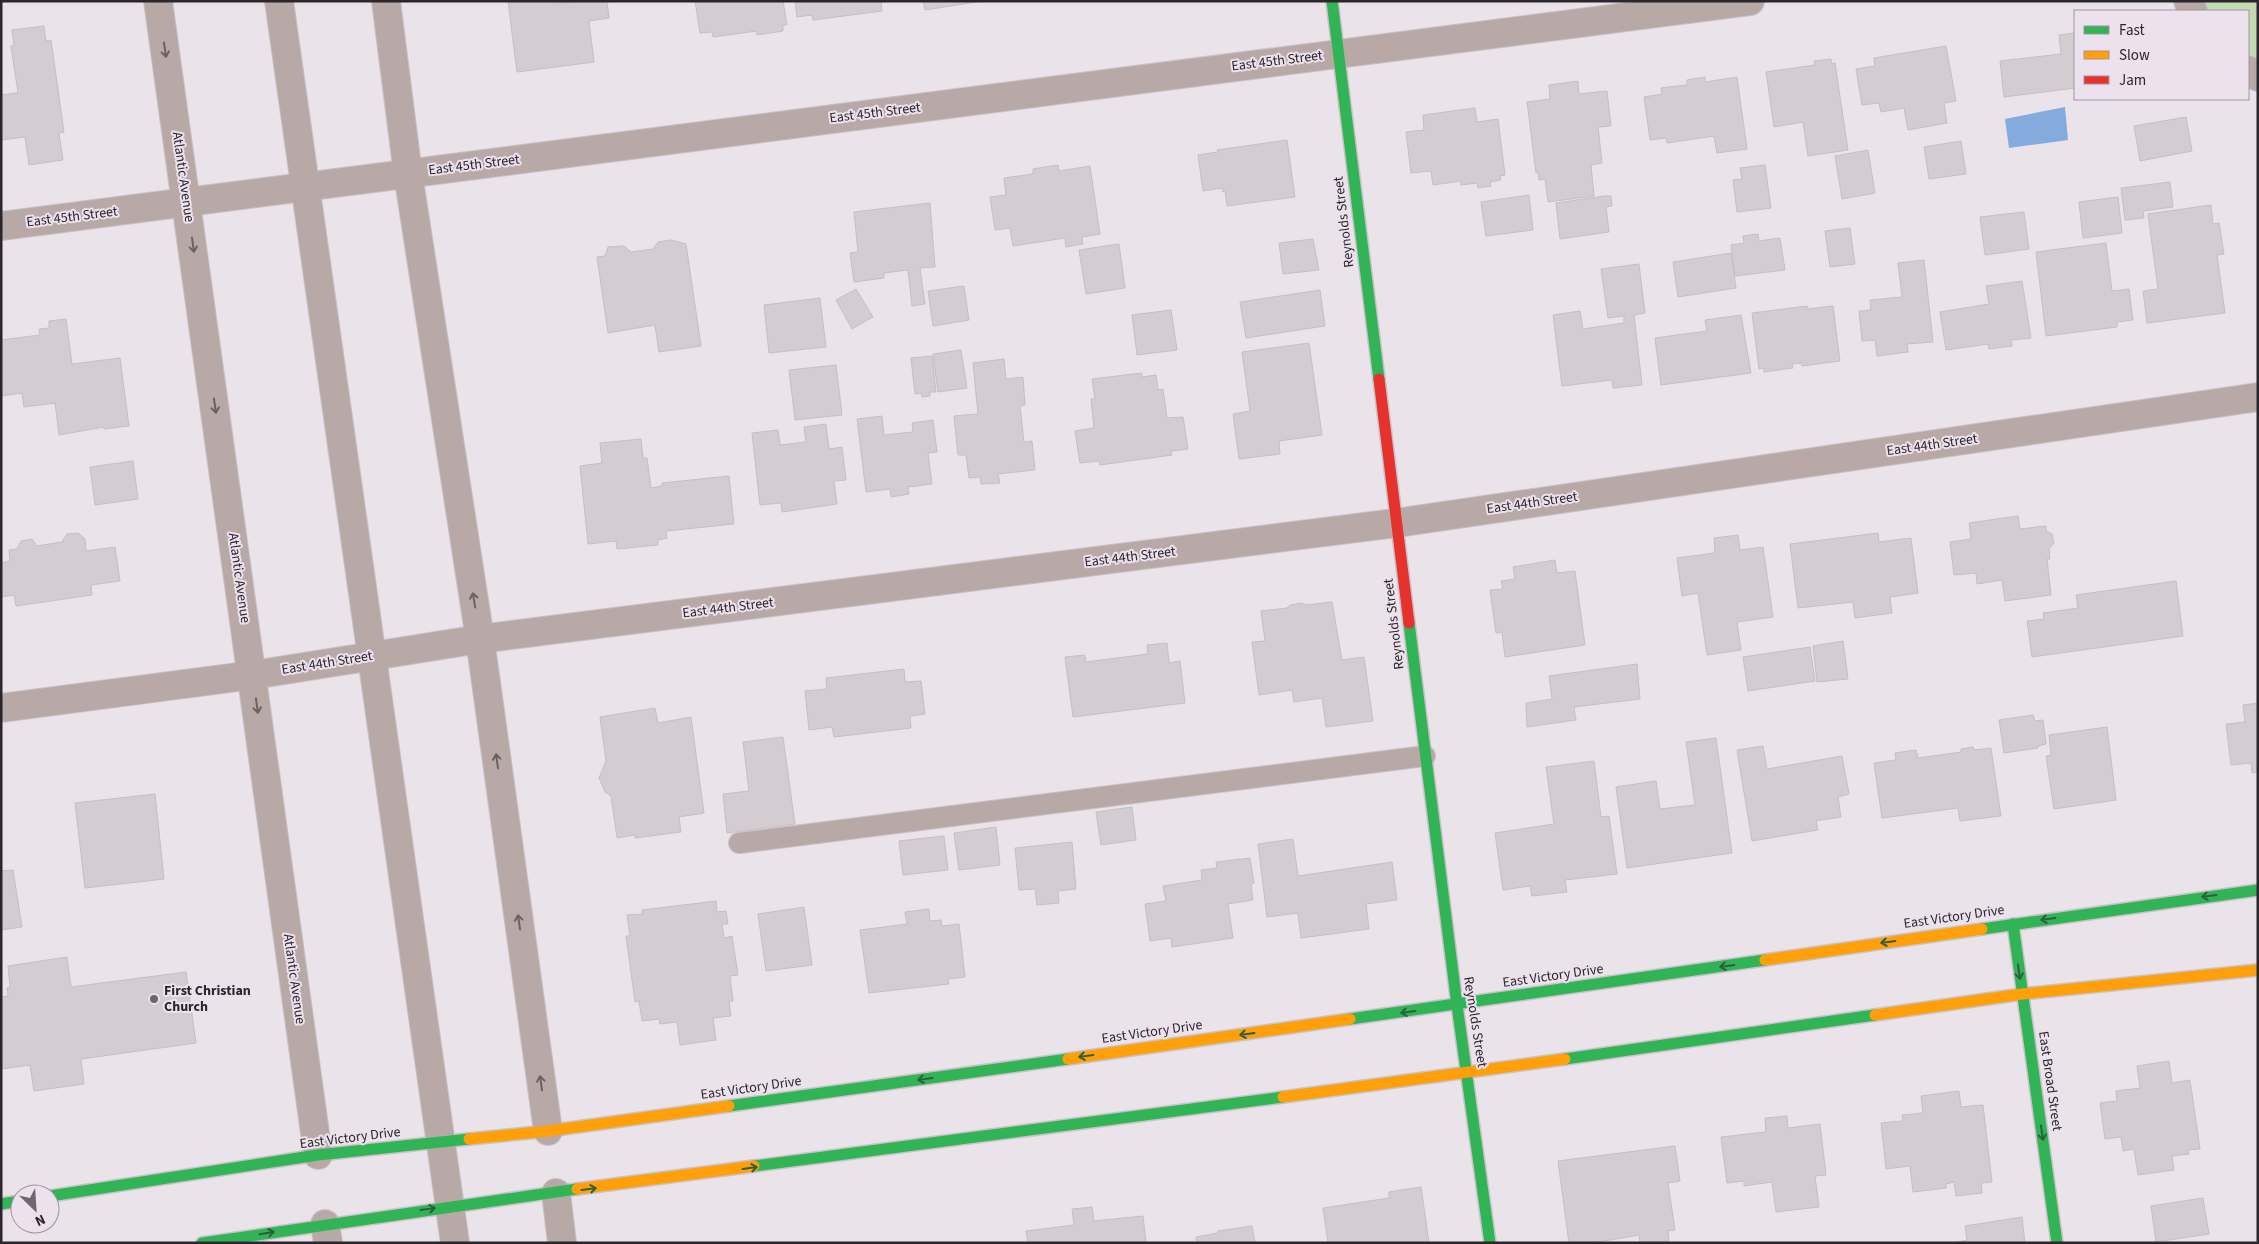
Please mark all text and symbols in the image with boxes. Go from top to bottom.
legend [2074,10,2249,100]
text: Fast [2119,20,2145,41]
one-way arrow [160,41,170,57]
street label: East 45th Street [1230,45,1324,77]
text: Slow [2119,45,2150,66]
text: Jam [2119,70,2146,91]
street label: East 45th Street [828,97,922,129]
street label: Atlantic Avenue [167,131,199,223]
street label: East 45th Street [427,149,521,181]
street label: Reynolds Street [1328,175,1360,269]
street label: East 45th Street [25,201,119,233]
one-way arrow [188,237,198,253]
one-way arrow [210,398,220,414]
street label: East 44th Street [1885,429,1979,461]
street label: East 44th Street [1485,487,1579,519]
street label: Atlantic Avenue [223,532,255,624]
street label: East 44th Street [1083,541,1177,573]
street label: Reynolds Street [1378,577,1410,671]
one-way arrow [469,592,479,608]
street label: East 44th Street [681,592,775,624]
street label: East 44th Street [280,646,374,680]
one-way arrow [252,697,262,713]
one-way arrow [492,753,502,769]
one-way arrow [2202,892,2218,902]
street label: East Victory Drive [1902,900,2006,934]
one-way arrow [514,914,524,930]
one-way arrow [2041,914,2057,924]
street label: Atlantic Avenue [278,933,310,1025]
one-way arrow [1880,937,1896,947]
street label: East Victory Drive [1501,959,1605,993]
one-way arrow [1719,961,1735,971]
one-way arrow [2014,964,2024,980]
street label: Reynolds Street [1458,975,1492,1069]
place label: First Christian Church [164,981,251,1017]
marker: First Christian Church [148,993,160,1005]
one-way arrow [1401,1007,1417,1017]
street label: East Victory Drive [1100,1015,1204,1049]
one-way arrow [1240,1029,1256,1039]
street label: East Broad Street [2033,1030,2067,1132]
one-way arrow [1079,1052,1095,1062]
street label: East Victory Drive [699,1071,803,1105]
one-way arrow [918,1074,934,1084]
one-way arrow [536,1075,546,1091]
street label: East Victory Drive [298,1122,402,1154]
one-way arrow [2037,1124,2047,1140]
one-way arrow [742,1163,758,1173]
north arrow [10,1184,60,1234]
one-way arrow [581,1184,597,1194]
one-way arrow [419,1204,435,1214]
text: N [32,1209,49,1231]
one-way arrow [259,1227,275,1237]

